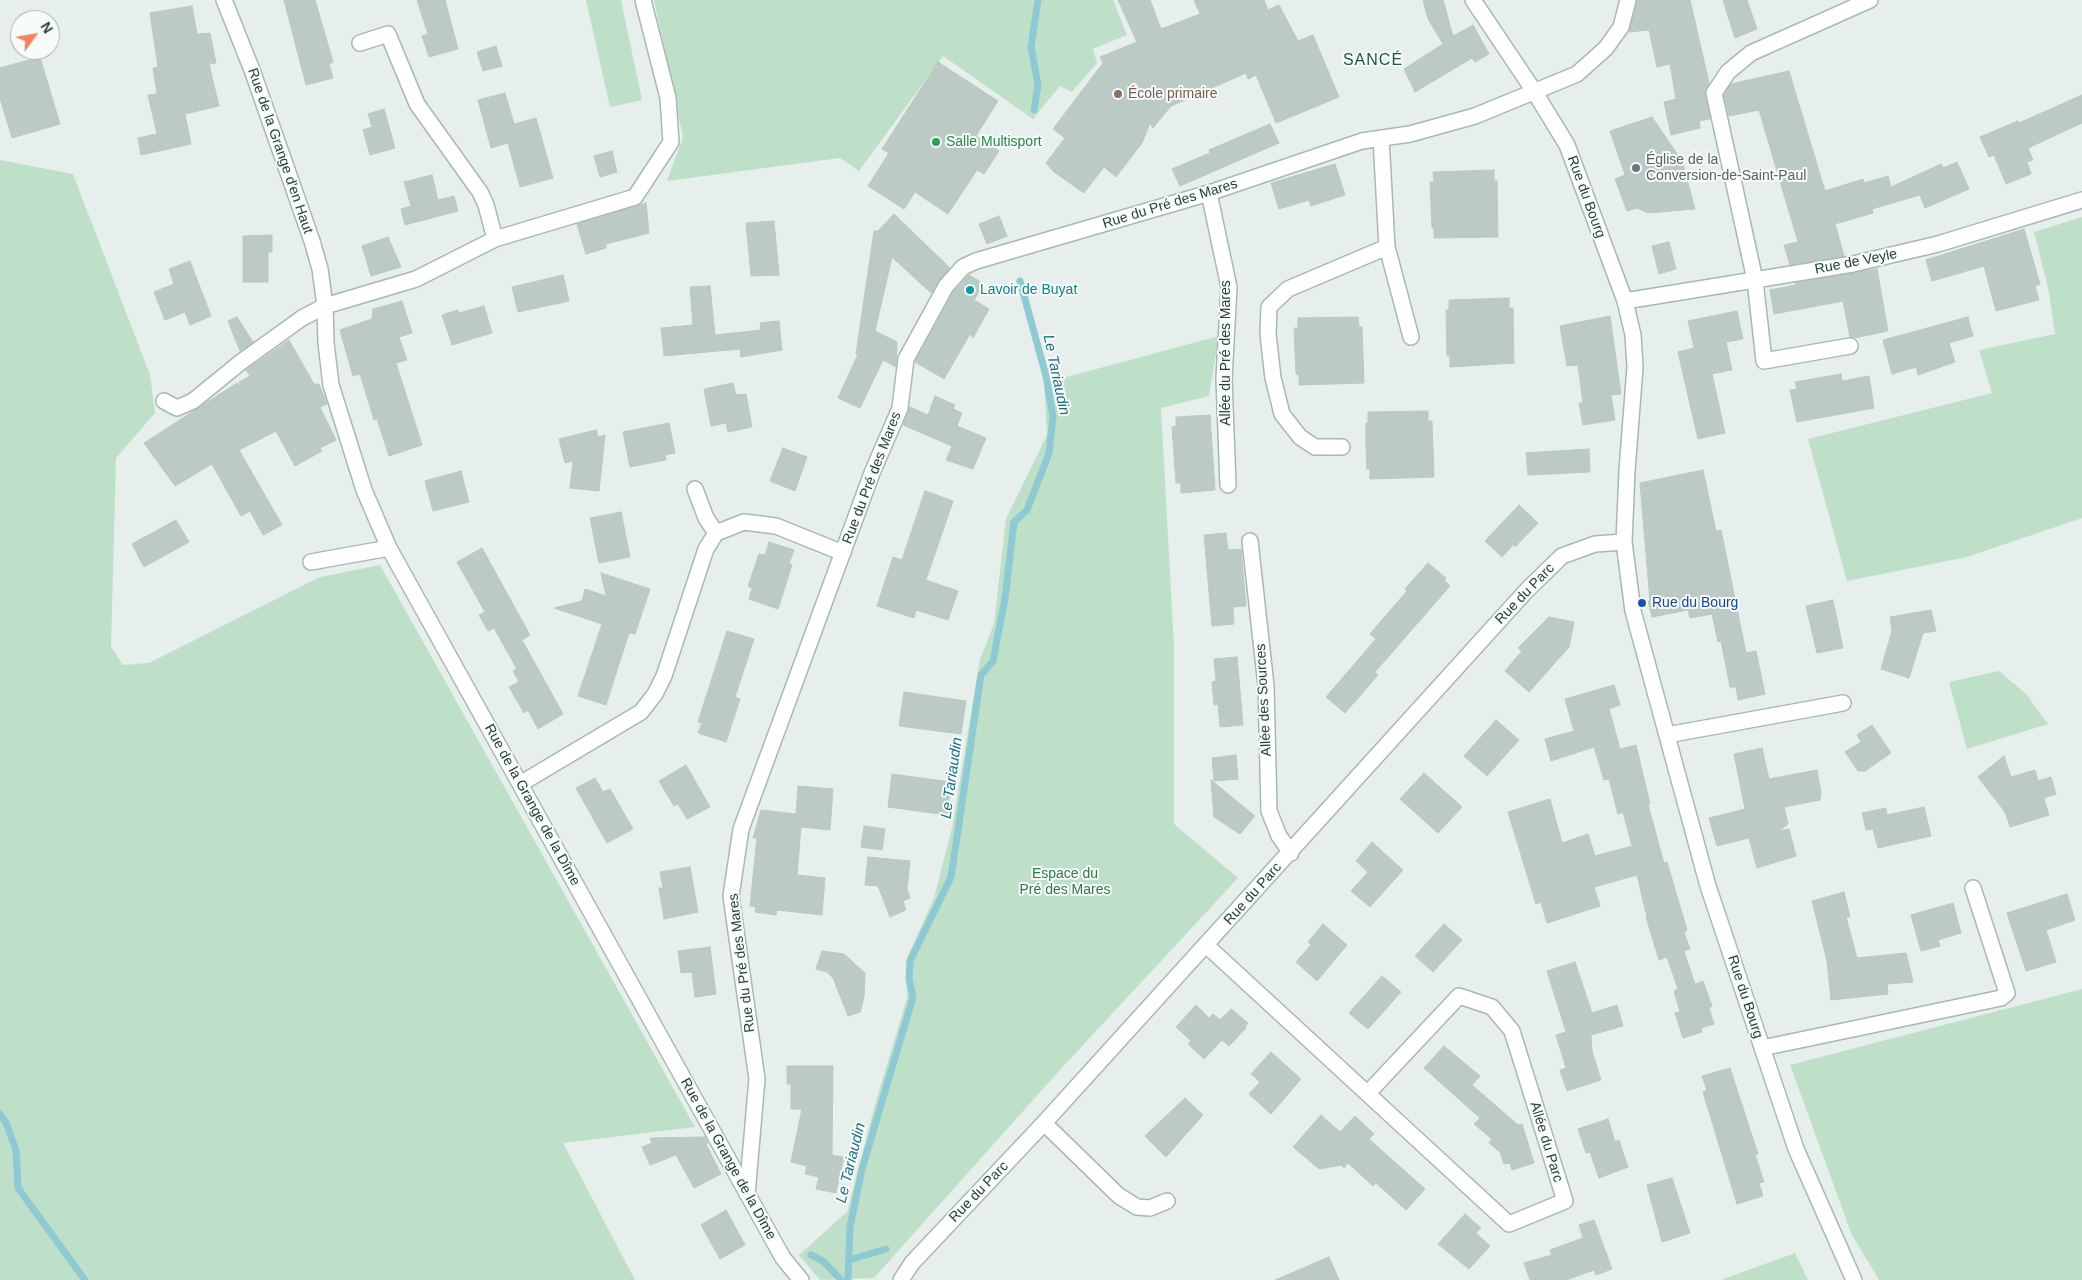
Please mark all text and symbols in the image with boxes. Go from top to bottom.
north arrow [10,10,60,60]
text: N [37,19,56,36]
district label: SANCÉ [1342,51,1404,71]
street label: Rue de la Grange d'en Haut [244,66,316,236]
place label: École primaire [1128,86,1217,102]
marker: École primaire [1112,88,1124,100]
place label: Salle Multisport [946,134,1042,150]
marker: Salle Multisport [930,136,942,148]
place label: Église de la Conversion-de-Saint-Paul [1646,152,1806,184]
street label: Rue du Bourg [1563,154,1609,240]
marker: Église de la Conversion-de-Saint-Paul [1630,162,1642,174]
street label: Rue du Pré des Mares [1101,175,1239,233]
street label: Rue de Veyle [1814,246,1898,278]
street label: Allée du Pré des Mares [1218,280,1234,426]
place label: Lavoir de Buyat [980,282,1077,298]
marker: Lavoir de Buyat [964,284,976,296]
water label: Le Tariaudin [1039,333,1073,417]
street label: Rue du Pré des Mares [839,410,905,546]
street label: Rue du Parc [1492,560,1558,628]
place label: Rue du Bourg [1652,595,1738,611]
marker: Rue du Bourg [1636,597,1648,609]
street label: Allée des Sources [1253,643,1275,757]
street label: Rue de la Grange de la Dîme [481,721,583,889]
water label: Le Tariaudin [937,736,967,820]
street label: Rue du Parc [1221,859,1285,929]
park label: Espace du Pré des Mares [1019,866,1111,899]
street label: Rue du Pré des Mares [725,892,759,1034]
street label: Rue du Bourg [1724,953,1766,1041]
street label: Rue de la Grange de la Dîme [677,1075,779,1243]
street label: Allée du Parc [1526,1100,1566,1184]
water label: Le Tariaudin [832,1121,870,1205]
street label: Rue du Parc [946,1158,1012,1226]

